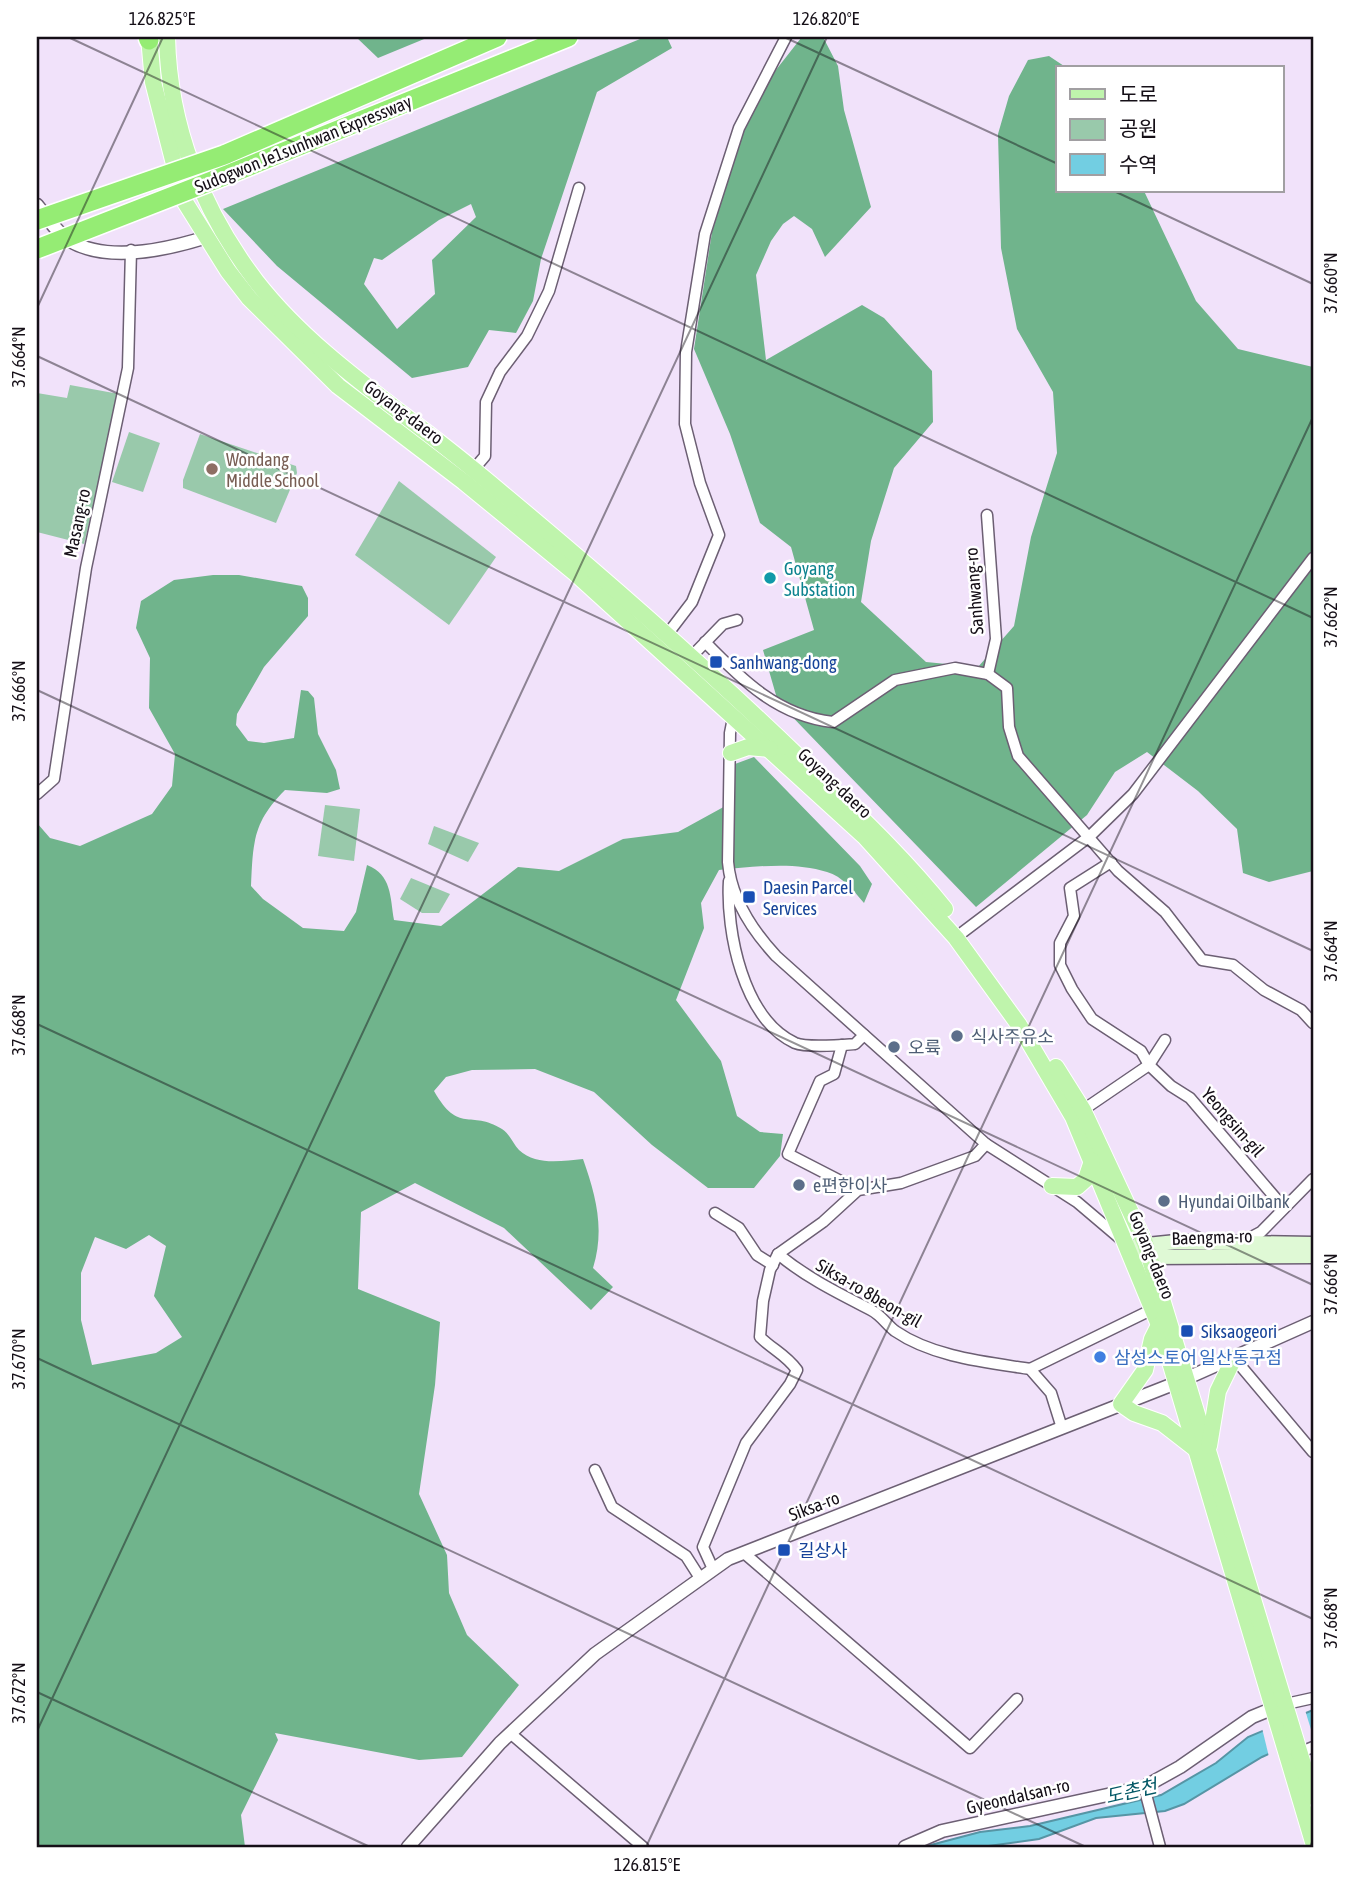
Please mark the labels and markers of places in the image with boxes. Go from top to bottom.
place label: Wondang Middle School [226,449,319,491]
marker: Wondang Middle School [204,461,220,477]
place label: Goyang Substation [784,558,855,600]
marker: Goyang Substation [762,570,778,586]
place label: Sanhwang-dong [730,652,837,673]
marker: Sanhwang-dong [708,654,724,670]
place label: Daesin Parcel Services [763,877,853,919]
marker: Daesin Parcel Services [741,889,757,905]
place label: 식사주유소 [971,1026,1054,1047]
marker: 식사주유소 [949,1028,965,1044]
place label: 오륙 [908,1037,941,1058]
marker: 오륙 [886,1039,902,1055]
place label: e편한이사 [813,1175,888,1196]
marker: e편한이사 [791,1177,807,1193]
place label: Hyundai Oilbank [1178,1191,1290,1212]
marker: Hyundai Oilbank [1156,1193,1172,1209]
place label: Siksaogeori [1201,1321,1277,1342]
marker: Siksaogeori [1179,1323,1195,1339]
place label: 삼성스토어 일산동구점 [1114,1347,1282,1368]
marker: 삼성스토어 일산동구점 [1092,1349,1108,1365]
place label: 길상사 [798,1540,848,1561]
marker: 길상사 [776,1542,792,1558]

